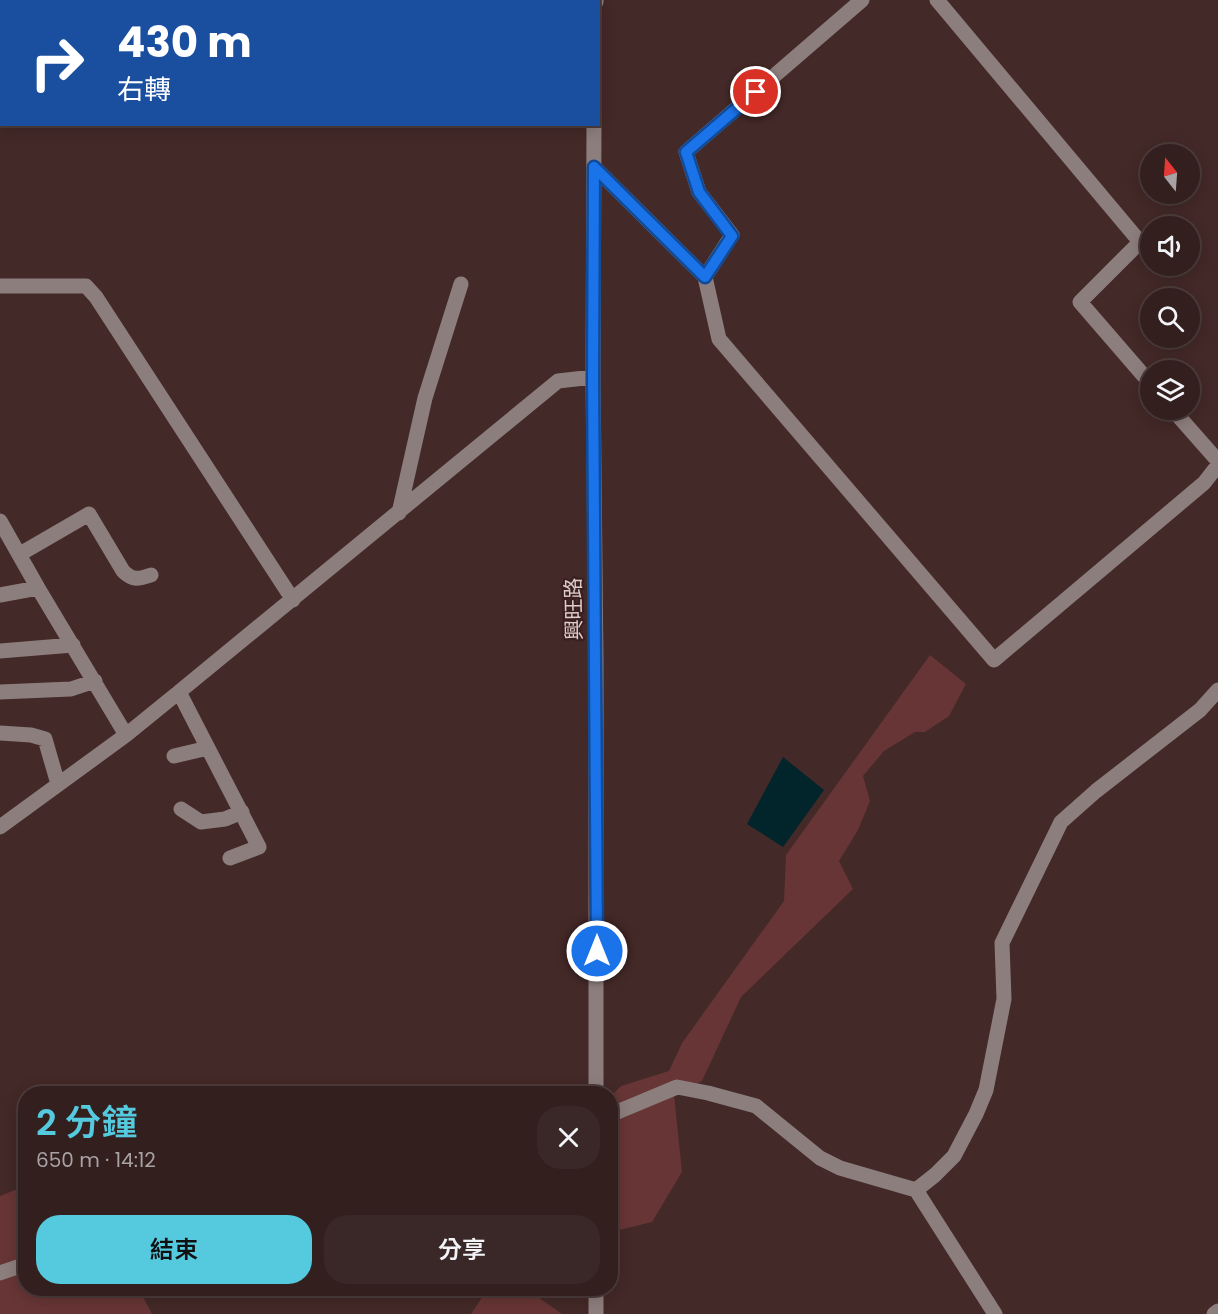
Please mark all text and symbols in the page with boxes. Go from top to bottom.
text: 430 m [117,13,252,72]
icon: right [18,24,96,102]
pin [730,66,781,117]
text: 右轉 [117,71,171,108]
icon: arrive [739,75,772,108]
north arrow [1140,144,1200,204]
map controls [1140,144,1200,420]
button: sound [1140,216,1200,276]
button: search [1140,288,1200,348]
button: layers [1140,360,1200,420]
street label: 興旺路 [558,577,589,641]
position arrow [565,919,629,983]
text: 2 分鐘 [36,1097,137,1148]
button: close [537,1106,600,1169]
text: 650 m · 14:12 [36,1146,156,1174]
button: 結束 [36,1215,312,1284]
button: 分享 [324,1215,600,1284]

